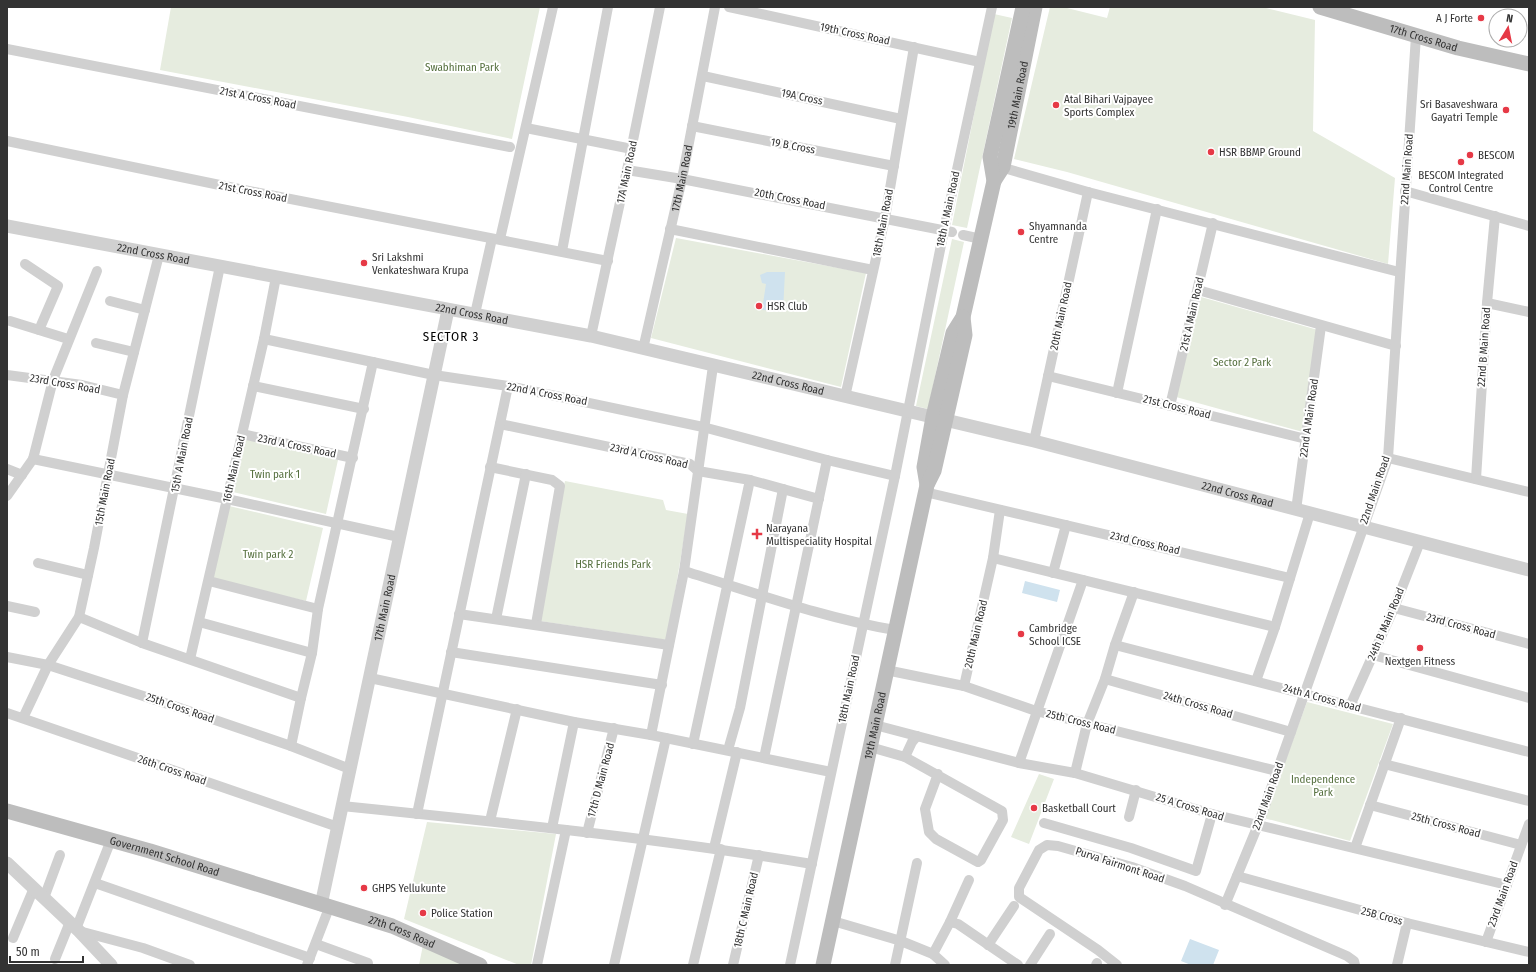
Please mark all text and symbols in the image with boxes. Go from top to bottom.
north arrow [1488,8,1528,48]
place label: A J Forte [1436,12,1473,25]
text: N [1505,12,1514,26]
marker: A J Forte [1476,13,1486,23]
street label: 19th Cross Road [819,20,891,48]
street label: 17th Cross Road [1388,22,1459,54]
street label: 19th Main Road [1004,60,1031,130]
park label: Swabhiman Park [425,61,500,74]
street label: 21st A Cross Road [219,84,297,112]
street label: 19A Cross [780,86,824,108]
place label: Atal Bihari Vajpayee Sports Complex [1064,93,1153,119]
place label: Sri Basaveshwara Gayatri Temple [1420,98,1498,124]
marker: Atal Bihari Vajpayee Sports Complex [1051,100,1061,110]
marker: Sri Basaveshwara Gayatri Temple [1501,105,1511,115]
street label: 22nd Main Road [1398,133,1416,205]
street label: 19 B Cross [770,135,817,157]
street label: 17A Main Road [614,139,640,205]
street label: 17th Main Road [668,144,695,213]
place label: HSR BBMP Ground [1219,146,1301,159]
marker: HSR BBMP Ground [1206,147,1216,157]
place label: BESCOM [1478,149,1515,162]
marker: BESCOM [1465,150,1475,160]
marker: BESCOM Integrated Control Centre [1456,157,1466,167]
place label: BESCOM Integrated Control Centre [1418,169,1504,195]
street label: 18th A Main Road [934,170,962,248]
street label: 21st Cross Road [218,179,288,205]
street label: 20th Cross Road [753,186,827,212]
street label: 18th Main Road [870,188,896,258]
place label: Shyamnanda Centre [1029,220,1087,246]
marker: Shyamnanda Centre [1016,227,1026,237]
street label: 22nd Cross Road [116,240,191,267]
place label: Sri Lakshmi Venkateshwara Krupa [372,251,469,277]
marker: Sri Lakshmi Venkateshwara Krupa [359,258,369,268]
street label: 21st A Main Road [1177,276,1207,352]
street label: 20th Main Road [1047,281,1075,351]
street label: 22nd Cross Road [435,300,509,327]
place label: HSR Club [767,300,808,313]
marker: HSR Club [754,301,764,311]
street label: 22nd B Main Road [1475,307,1493,387]
district label: SECTOR 3 [423,329,479,344]
park label: Sector 2 Park [1213,356,1272,369]
street label: 22nd Cross Road [751,368,826,398]
street label: 23rd Cross Road [29,371,101,397]
street label: 22nd A Main Road [1297,378,1321,458]
street label: 22nd A Cross Road [506,380,588,408]
street label: 21st Cross Road [1142,392,1212,422]
street label: 15th A Main Road [168,416,196,494]
street label: 23rd A Cross Road [257,431,337,461]
street label: 16th Main Road [220,434,248,504]
street label: 23rd A Cross Road [609,441,689,471]
street label: 22nd Main Road [1357,454,1393,526]
street label: 15th Main Road [92,457,118,527]
park label: Twin park 1 [250,468,300,481]
street label: 22nd Cross Road [1200,479,1275,510]
place label: Narayana Multispeciality Hospital [766,522,872,548]
marker: Narayana Multispeciality Hospital [751,528,763,540]
street label: 23rd Cross Road [1109,529,1181,557]
park label: Twin park 2 [243,548,293,561]
park label: HSR Friends Park [575,558,652,571]
street label: 17th Main Road [371,573,398,642]
street label: 24th B Main Road [1365,586,1407,662]
street label: 20th Main Road [962,599,990,669]
street label: 23rd Cross Road [1425,611,1497,641]
place label: Cambridge School ICSE [1029,622,1081,648]
marker: Cambridge School ICSE [1016,629,1026,639]
marker: Nextgen Fitness [1415,643,1425,653]
street label: 18th Main Road [835,654,863,724]
place label: Nextgen Fitness [1385,655,1456,668]
street label: 24th A Cross Road [1282,681,1362,715]
street label: 24th Cross Road [1162,689,1234,721]
street label: 25th Cross Road [144,690,216,726]
street label: 19th Main Road [861,691,889,761]
street label: 25th Cross Road [1045,707,1117,737]
street label: 17th D Main Road [585,741,617,819]
street label: 26th Cross Road [136,752,208,788]
street label: 22nd Main Road [1250,760,1286,832]
park label: Independence Park [1291,773,1355,799]
street label: 25 A Cross Road [1154,791,1226,823]
place label: Basketball Court [1042,802,1116,815]
marker: Basketball Court [1029,803,1039,813]
street label: 25th Cross Road [1410,810,1482,840]
street label: Government School Road [108,834,221,879]
street label: Purva Fairmont Road [1074,844,1166,886]
street label: 23rd Main Road [1485,859,1521,929]
street label: 18th C Main Road [731,871,761,949]
place label: GHPS Yellukunte [372,882,446,895]
marker: GHPS Yellukunte [359,883,369,893]
street label: 25B Cross [1360,904,1405,928]
place label: Police Station [431,907,493,920]
marker: Police Station [418,908,428,918]
street label: 27th Cross Road [367,913,437,951]
scale bar [10,938,83,964]
text: 50 m [16,945,40,959]

